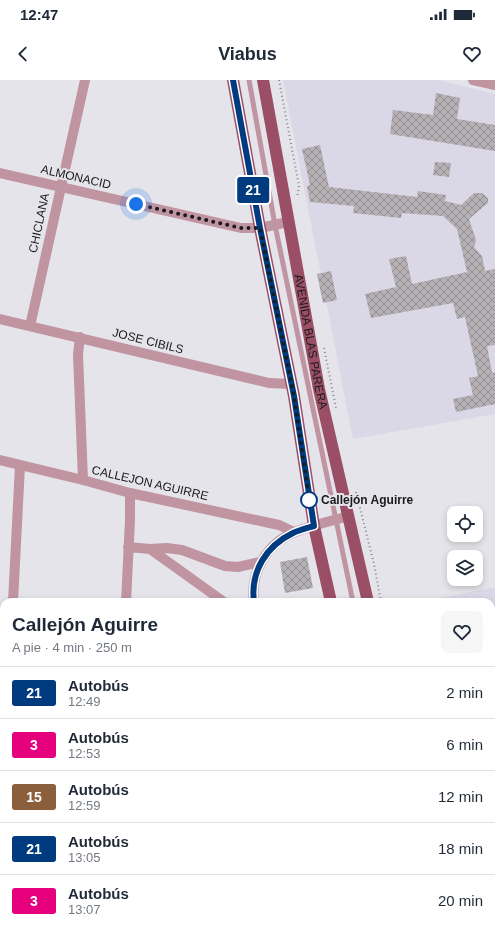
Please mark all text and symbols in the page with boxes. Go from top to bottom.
text: 12:47 [20,6,58,23]
icon: back [12,43,34,65]
icon: heart [461,43,483,65]
text: Viabus [218,44,277,64]
street label: ALMONACID [40,162,113,192]
line badge: 21 [235,177,271,203]
text: 21 [245,182,261,198]
street label: CHICLANA [26,192,52,254]
your location [126,194,146,214]
street label: AVENIDA BLAS PARERA [291,273,330,411]
street label: JOSE CIBILS [111,325,185,357]
street label: CALLEJON AGUIRRE [90,463,210,503]
marker: Callejón Aguirre [300,491,318,509]
place label: Callejón Aguirre [321,493,414,507]
map controls [447,506,483,586]
button: locate [447,506,483,542]
button: layers [447,550,483,586]
button: heart [441,611,483,653]
text: Callejón Aguirre [12,614,158,635]
text: A pie · 4 min · 250 m [12,640,132,655]
text: Autobús [68,677,129,694]
text: 2 min [446,684,483,701]
text: 21 [26,685,42,701]
text: 12:49 [68,694,101,709]
text: Autobús [68,729,129,746]
text: 6 min [446,736,483,753]
text: 3 [30,737,38,753]
text: 12:53 [68,746,101,761]
text: Autobús [68,781,129,798]
text: 12 min [438,788,483,805]
text: 15 [26,789,42,805]
text: 12:59 [68,798,101,813]
text: Autobús [68,833,129,850]
text: 18 min [438,840,483,857]
text: 21 [26,841,42,857]
text: 13:05 [68,850,101,865]
text: Autobús [68,885,129,902]
text: 20 min [438,892,483,909]
text: 3 [30,893,38,909]
text: 13:07 [68,902,101,917]

